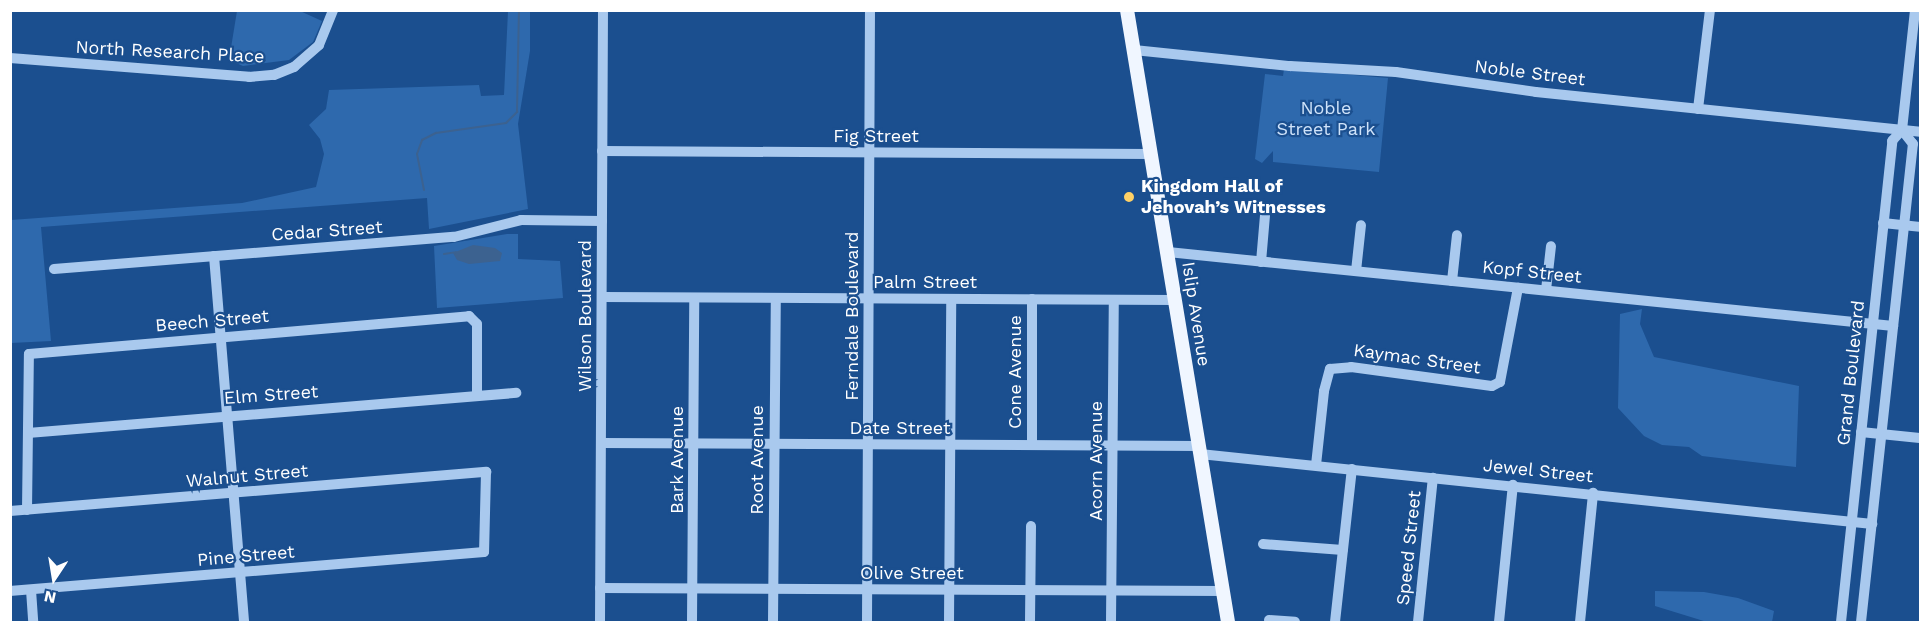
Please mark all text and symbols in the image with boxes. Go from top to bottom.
street label: North Research Place [75,36,265,68]
street label: Noble Street [1473,55,1587,91]
park label: Noble Street Park [1276,98,1376,140]
street label: Fig Street [833,125,919,147]
place label: Kingdom Hall of Jehovah’s Witnesses [1141,176,1326,219]
marker: Kingdom Hall of Jehovah’s Witnesses [1122,190,1136,204]
street label: Cedar Street [270,216,384,246]
street label: Ferndale Boulevard [841,231,863,401]
street label: Wilson Boulevard [574,240,596,392]
street label: Kopf Street [1481,256,1583,288]
street label: Islip Avenue [1177,260,1215,368]
street label: Palm Street [873,271,977,293]
street label: Grand Boulevard [1833,299,1869,447]
street label: Beech Street [154,305,270,337]
street label: Cone Avenue [1004,315,1026,429]
street label: Kaymac Street [1352,339,1482,379]
street label: Elm Street [223,381,319,409]
street label: Acorn Avenue [1085,401,1107,521]
street label: Bark Avenue [666,405,688,515]
street label: Root Avenue [746,405,768,515]
street label: Date Street [849,417,951,439]
street label: Jewel Street [1482,454,1594,488]
street label: Walnut Street [185,460,309,492]
street label: Speed Street [1392,490,1426,606]
street label: Pine Street [196,541,296,571]
north arrow [24,549,84,609]
street label: Olive Street [860,562,964,584]
text: N [42,587,58,608]

